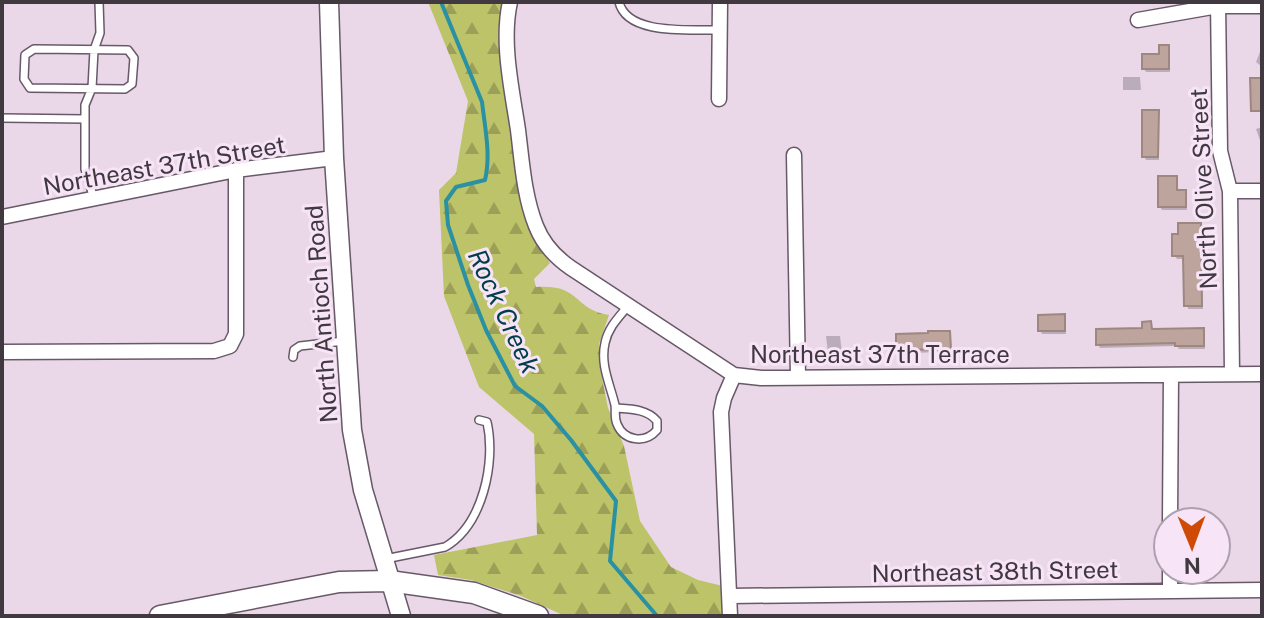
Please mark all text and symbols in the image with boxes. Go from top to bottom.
street label: North Olive Street [1184,88,1222,290]
street label: Northeast 37th Street [41,130,287,200]
street label: North Antioch Road [299,204,343,424]
water label: Rock Creek [462,244,546,378]
street label: Northeast 37th Terrace [750,340,1010,368]
north arrow [1152,506,1232,586]
text: N [1184,553,1201,579]
street label: Northeast 38th Street [871,555,1119,587]

